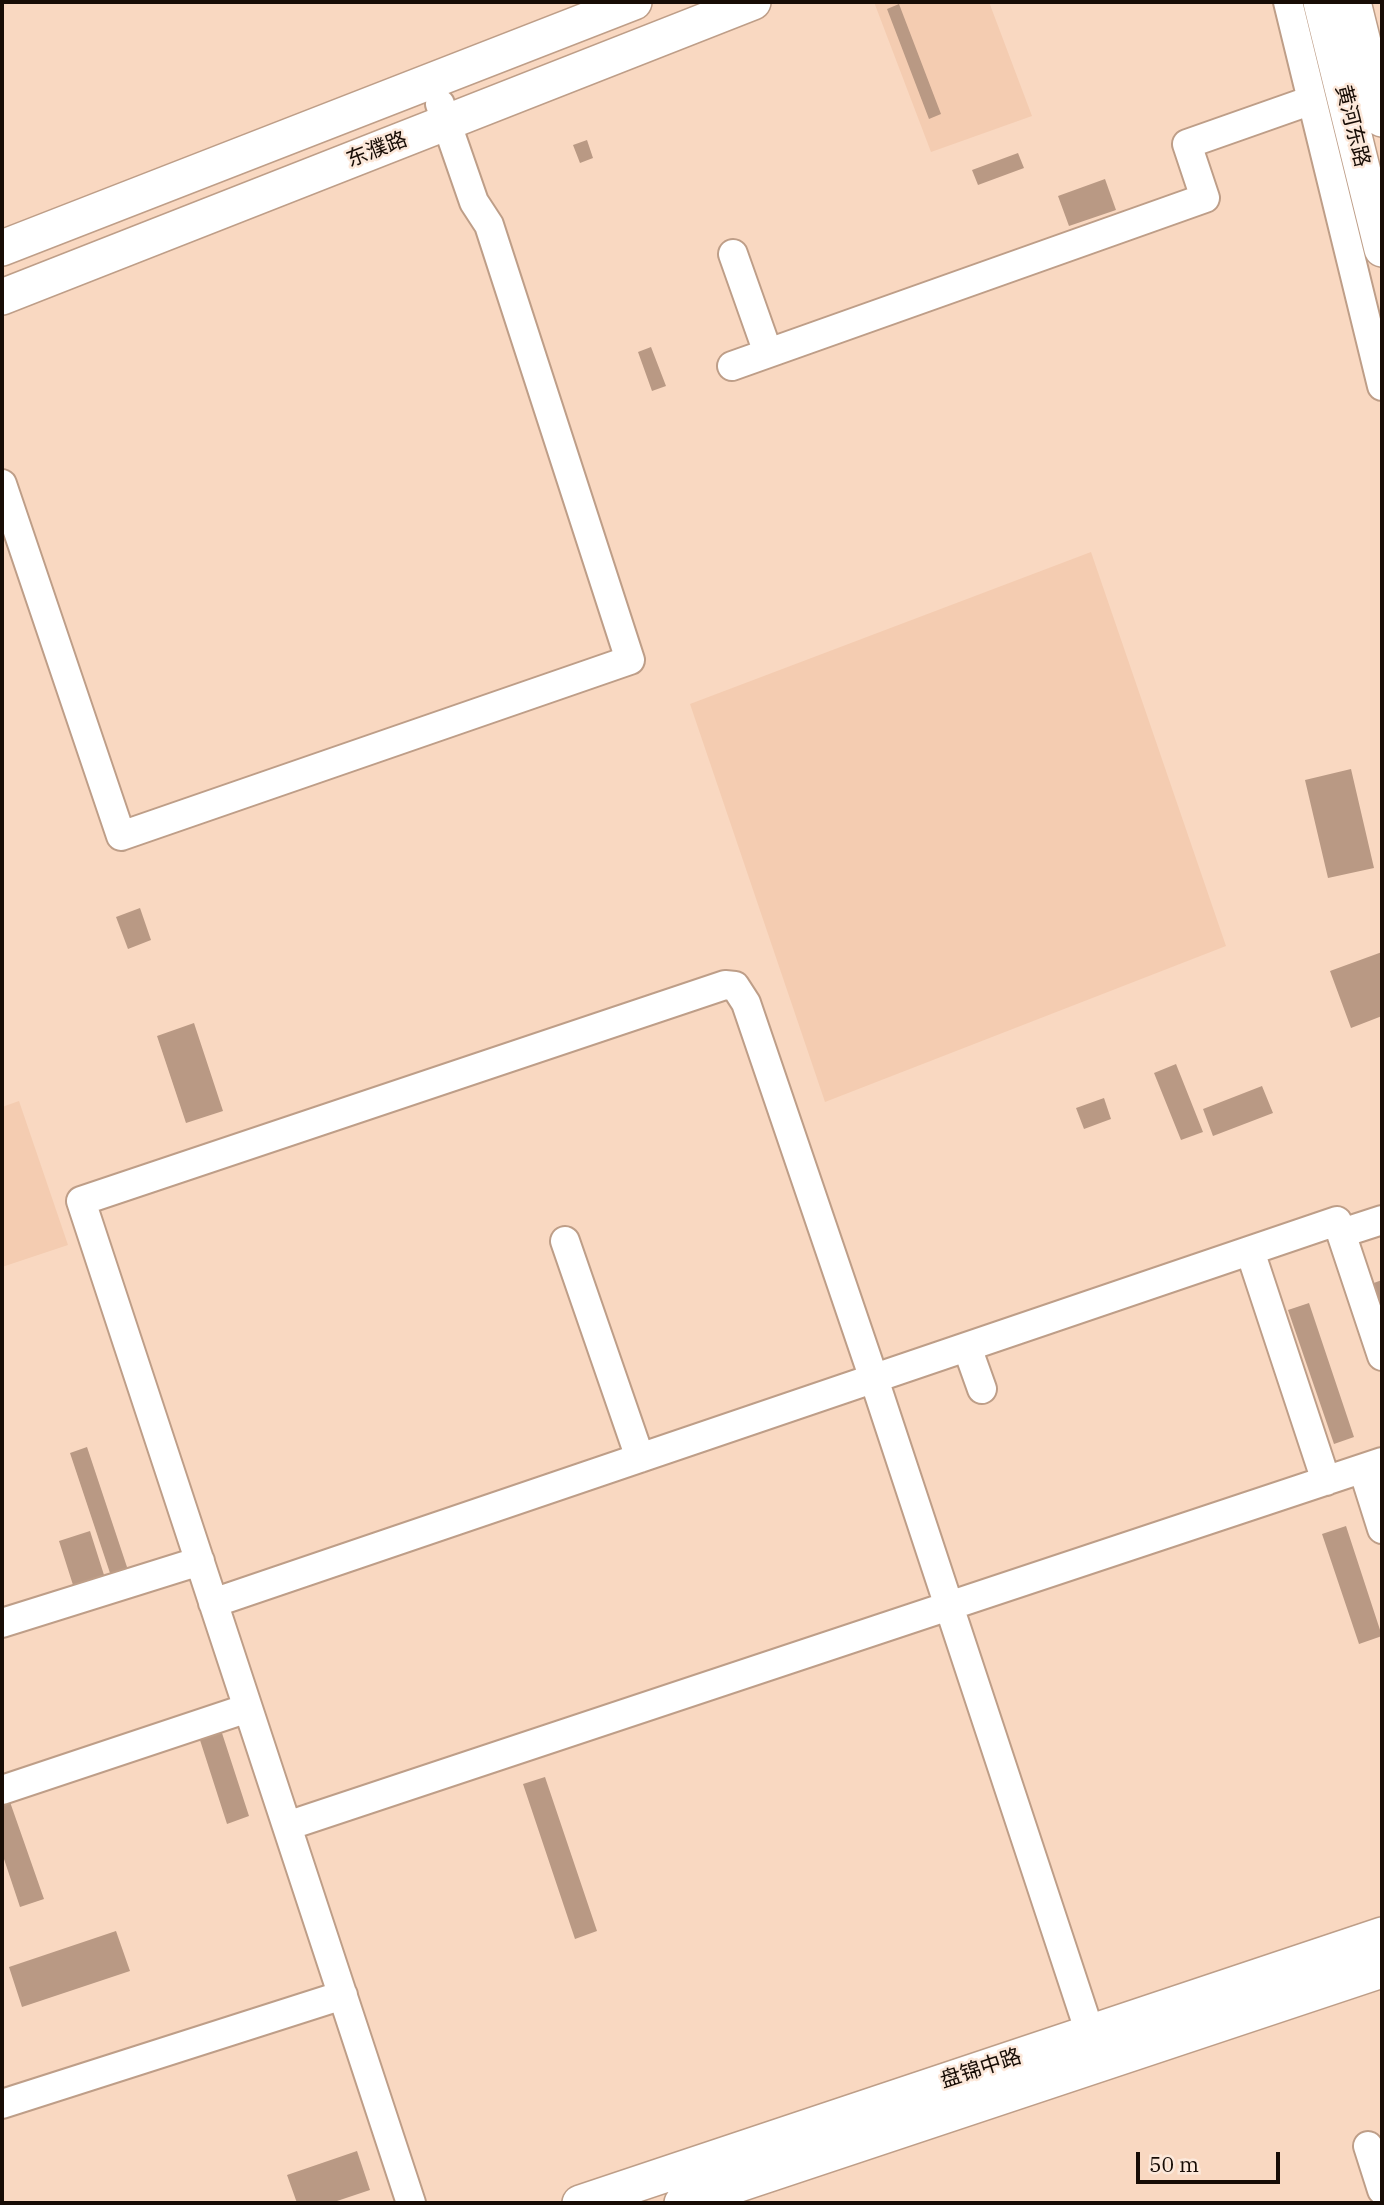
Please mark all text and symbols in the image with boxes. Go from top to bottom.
street label: 黄河东路 [1330,82,1374,170]
street label: 东濮路 [343,127,411,173]
street label: 盘锦中路 [937,2044,1025,2094]
scale bar [1139,2138,1282,2182]
text: 50 m [1149,2150,1199,2178]

